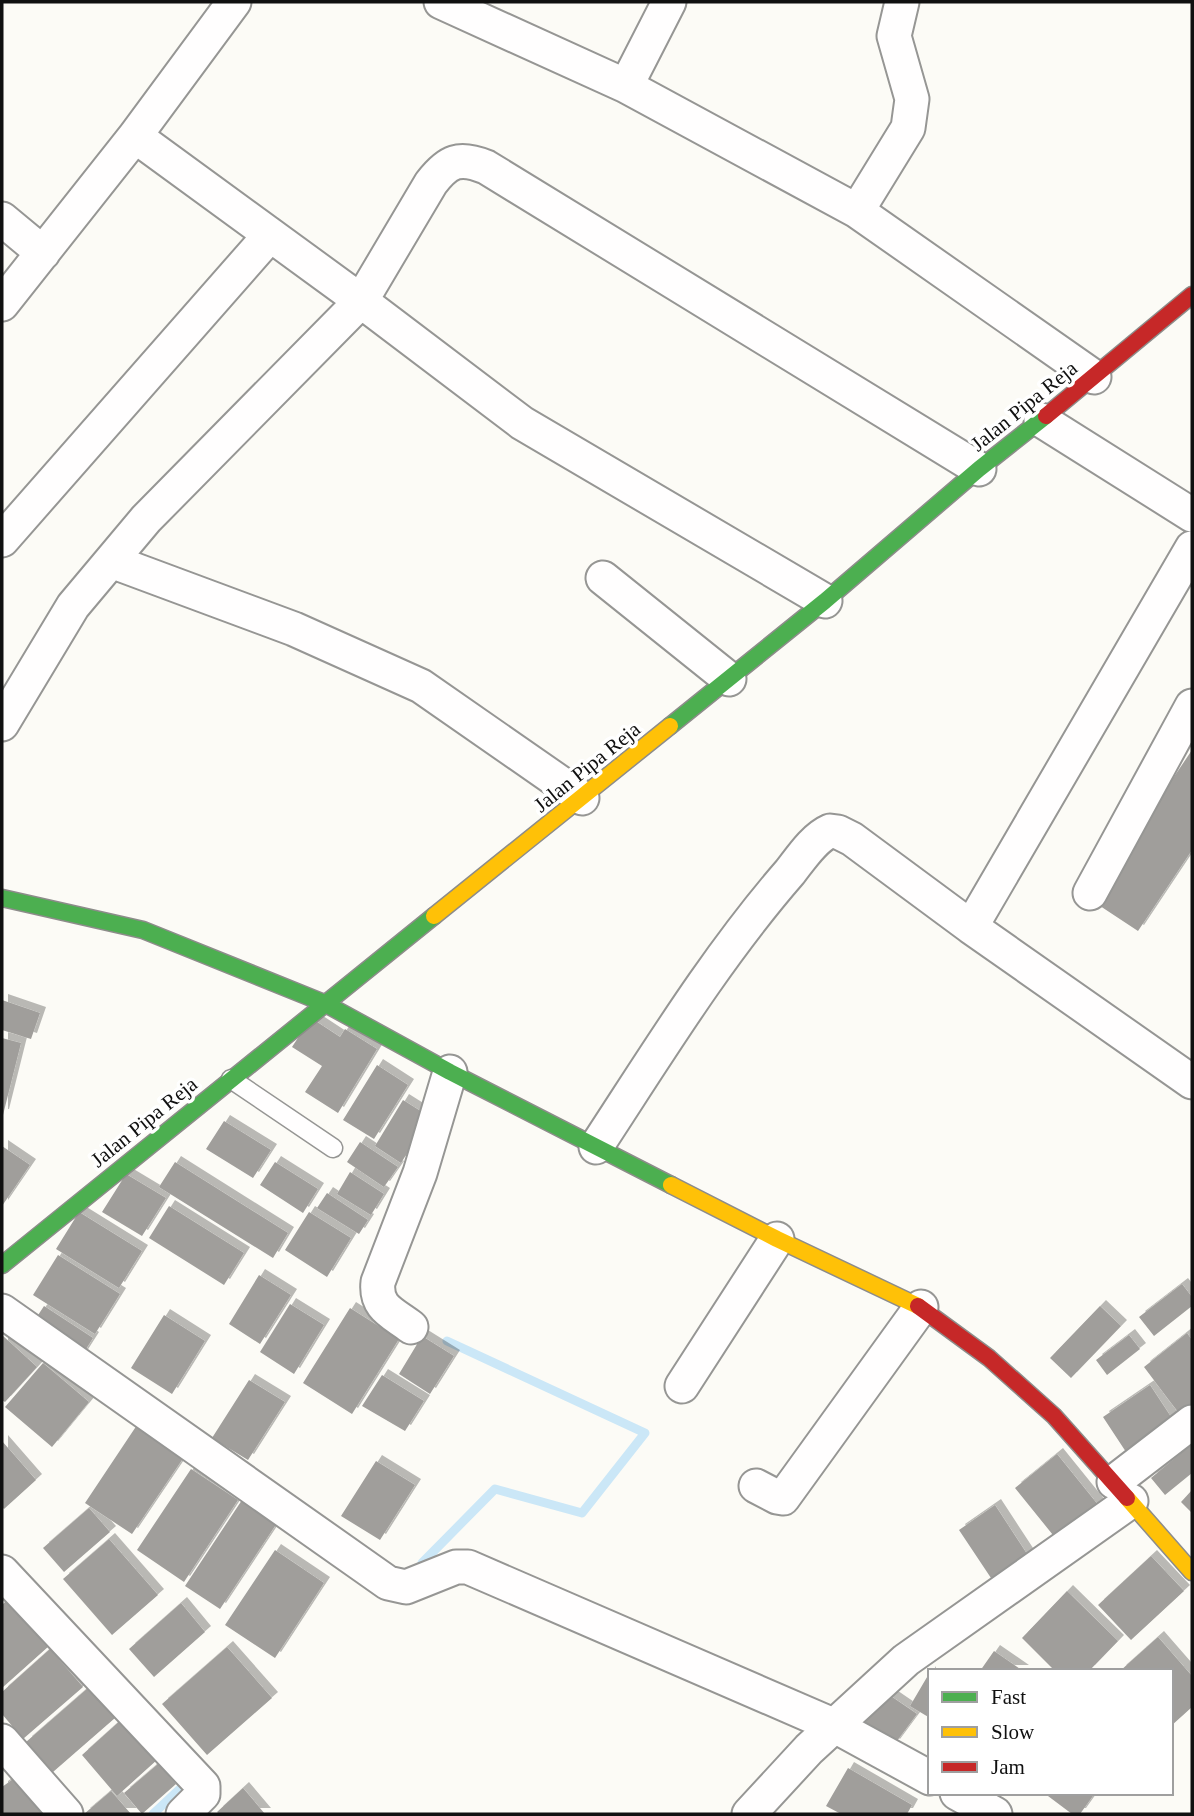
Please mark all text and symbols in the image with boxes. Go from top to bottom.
street label: Jalan Pipa Reja [966,356,1082,456]
street label: Jalan Pipa Reja [529,717,645,817]
street label: Jalan Pipa Reja [86,1072,202,1172]
legend [928,1669,1173,1795]
text: Fast [991,1685,1026,1709]
text: Slow [991,1720,1035,1744]
text: Jam [991,1755,1025,1779]

